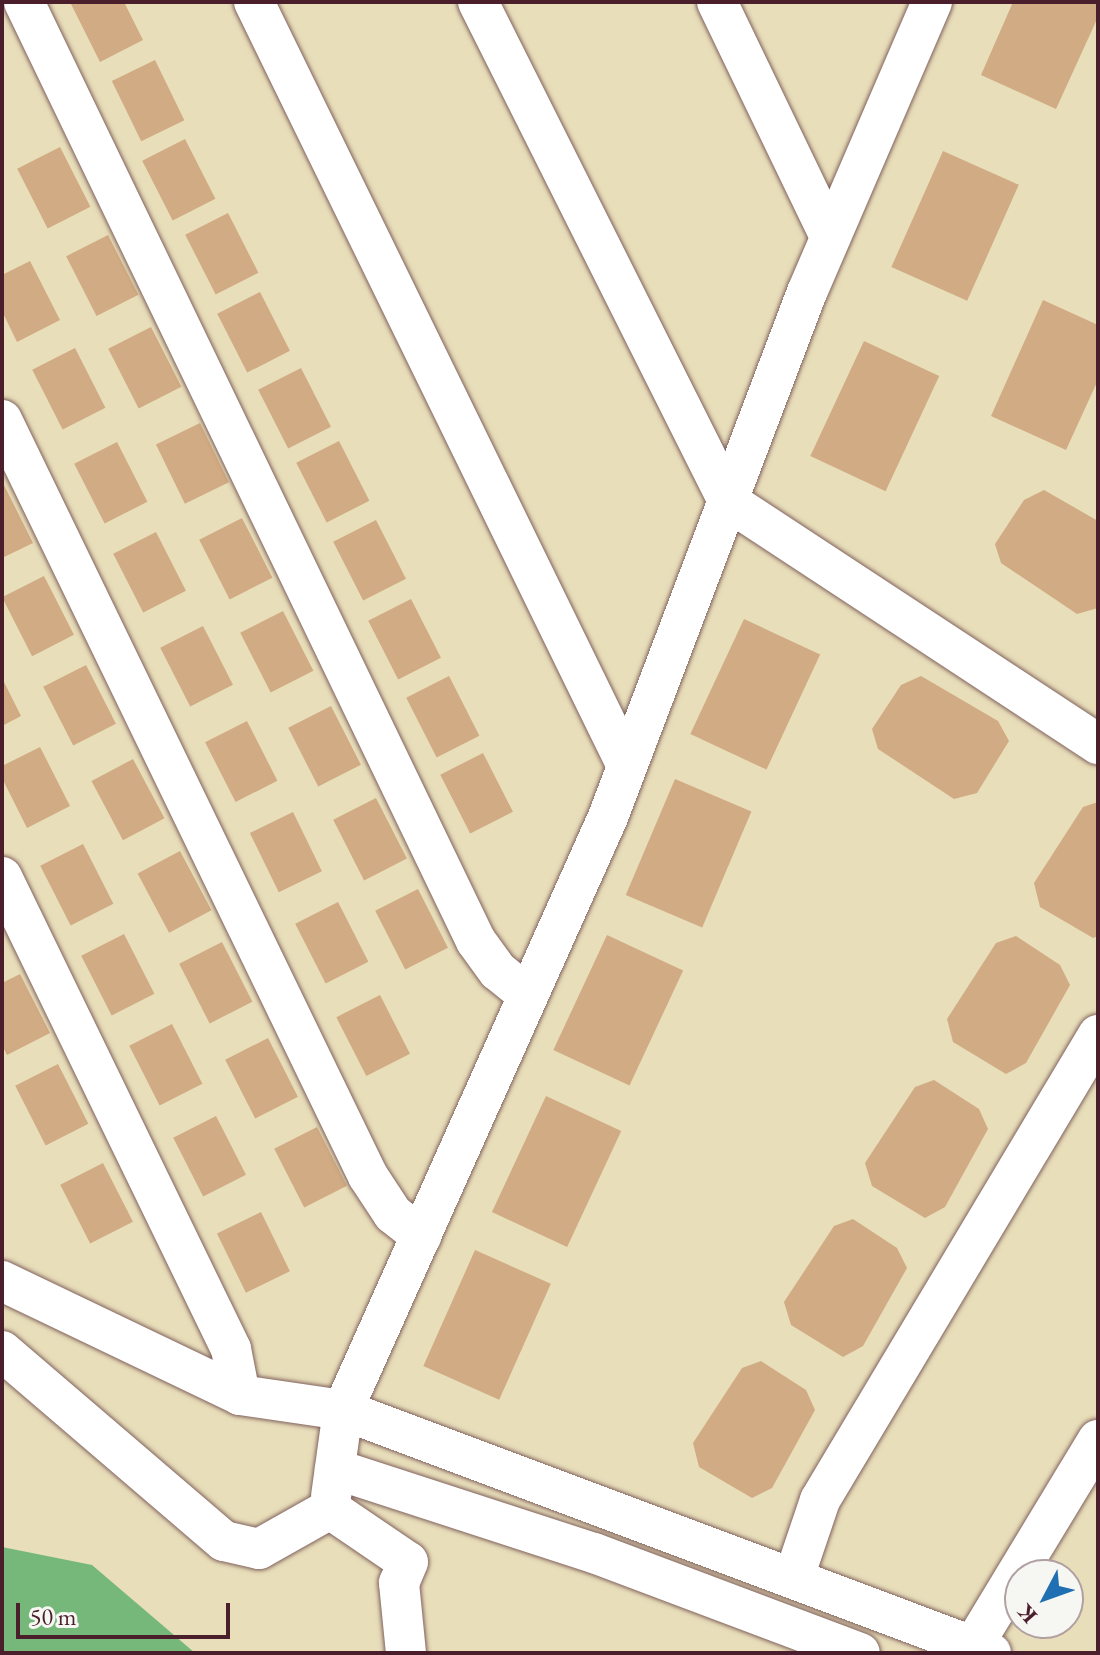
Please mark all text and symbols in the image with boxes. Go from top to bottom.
north arrow [1004,1559,1084,1639]
scale bar [20,1587,234,1637]
text: K [1011,1598,1043,1630]
text: 50 m [30,1601,77,1632]

